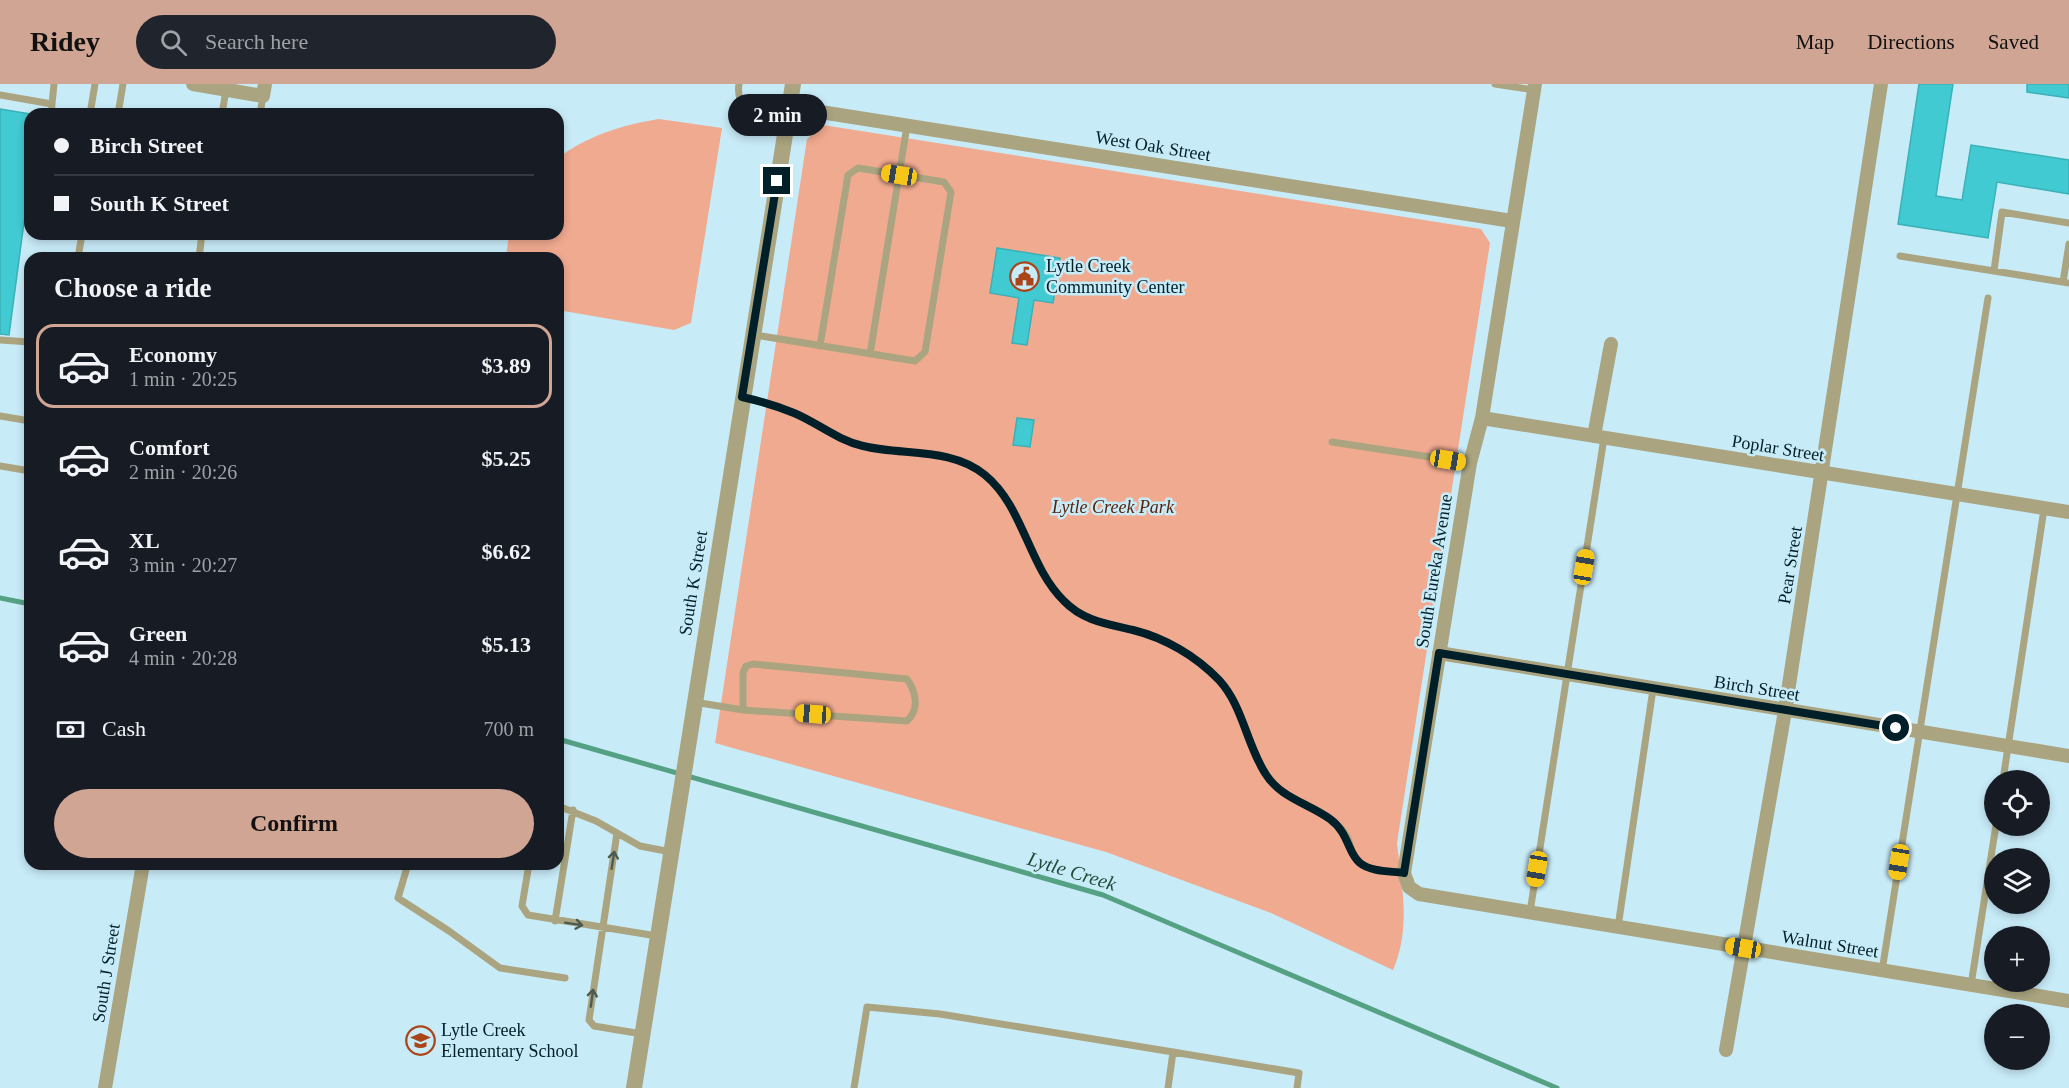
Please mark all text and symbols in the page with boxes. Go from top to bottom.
search box [136,15,556,69]
text: Ridey [30,26,100,57]
icon: search [157,26,190,59]
text: Search here [205,29,308,54]
text: Map [1796,30,1834,54]
text: Directions [1867,30,1955,54]
text: Saved [1988,30,2039,54]
callout: 2 min [728,94,826,136]
text: 2 min [753,104,802,126]
street label: West Oak Street [1094,127,1212,165]
text: Birch Street [90,133,203,158]
car [880,163,918,187]
route end [763,167,790,194]
text: South K Street [90,191,229,216]
place label: Lytle Creek Community Center [1046,256,1185,297]
public building icon: Lytle Creek Community Center [1009,260,1041,292]
text: Choose a ride [54,273,212,303]
icon: car [57,339,111,393]
text: Economy [129,342,217,367]
text: $3.89 [482,353,531,378]
text: 1 min · 20:25 [129,368,237,390]
street label: Poplar Street [1730,431,1826,465]
icon: car [57,432,111,486]
text: Comfort [129,435,210,460]
text: $5.25 [482,446,531,471]
car [1429,448,1467,472]
text: 2 min · 20:26 [129,461,237,483]
street label: South Eureka Avenue [1412,493,1456,649]
park label: Lytle Creek Park [1051,497,1175,517]
icon: car [57,525,111,579]
street label: Pear Street [1774,525,1806,605]
text: XL [129,528,160,553]
street label: South K Street [675,529,711,637]
text: $6.62 [482,539,531,564]
car [1572,548,1596,586]
text: 3 min · 20:27 [129,554,237,576]
icon: car [57,618,111,672]
text: Green [129,621,187,646]
text: $5.13 [482,632,531,657]
text: 4 min · 20:28 [129,647,237,669]
street label: Birch Street [1713,671,1801,705]
car [794,704,832,724]
icon: cash [54,713,87,746]
route start [1882,714,1909,741]
text: Cash [102,716,146,741]
text: 700 m [483,718,534,740]
map controls [1984,770,2050,1070]
button: locate [1984,770,2050,836]
button: Confirm [54,789,534,858]
car [1887,843,1911,881]
water label: Lytle Creek [1024,847,1120,896]
button: layers [1984,848,2050,914]
car [1525,850,1549,888]
one-way arrow [607,851,618,870]
one-way arrow [564,918,583,929]
street label: South J Street [88,922,124,1024]
street label: Walnut Street [1780,926,1880,962]
button: + [1984,926,2050,992]
car [1724,936,1762,960]
one-way arrow [587,988,598,1008]
button: − [1984,1004,2050,1070]
place label: Lytle Creek Elementary School [441,1020,578,1061]
school or university icon: Lytle Creek Elementary School [404,1024,436,1056]

